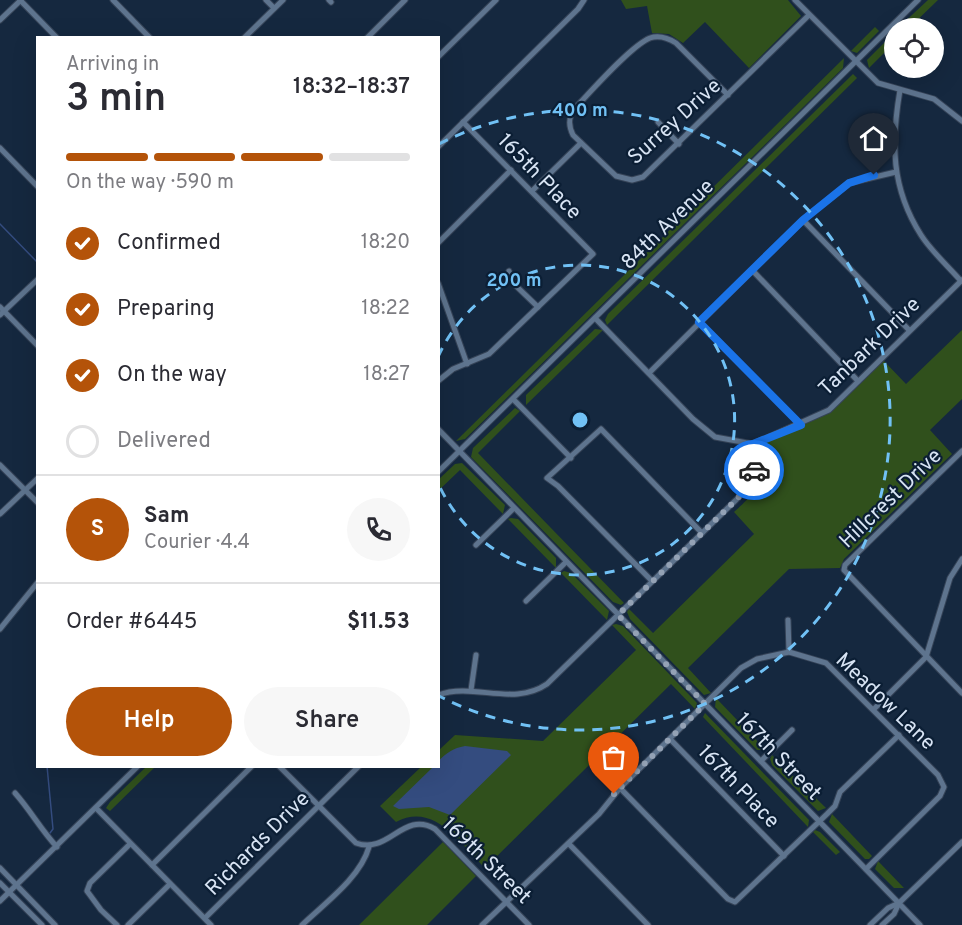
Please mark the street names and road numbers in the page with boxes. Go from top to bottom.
street label: Surrey Drive [623,73,727,171]
street label: 165th Place [491,128,587,226]
street label: 84th Avenue [616,174,720,276]
street label: Tanbark Drive [813,292,927,402]
street label: Hillcrest Drive [834,443,948,555]
street label: Meadow Lane [829,647,941,757]
street label: 167th Street [729,707,827,807]
street label: 167th Place [691,739,785,835]
street label: Richards Drive [200,786,316,902]
street label: 169th Street [435,812,536,910]

